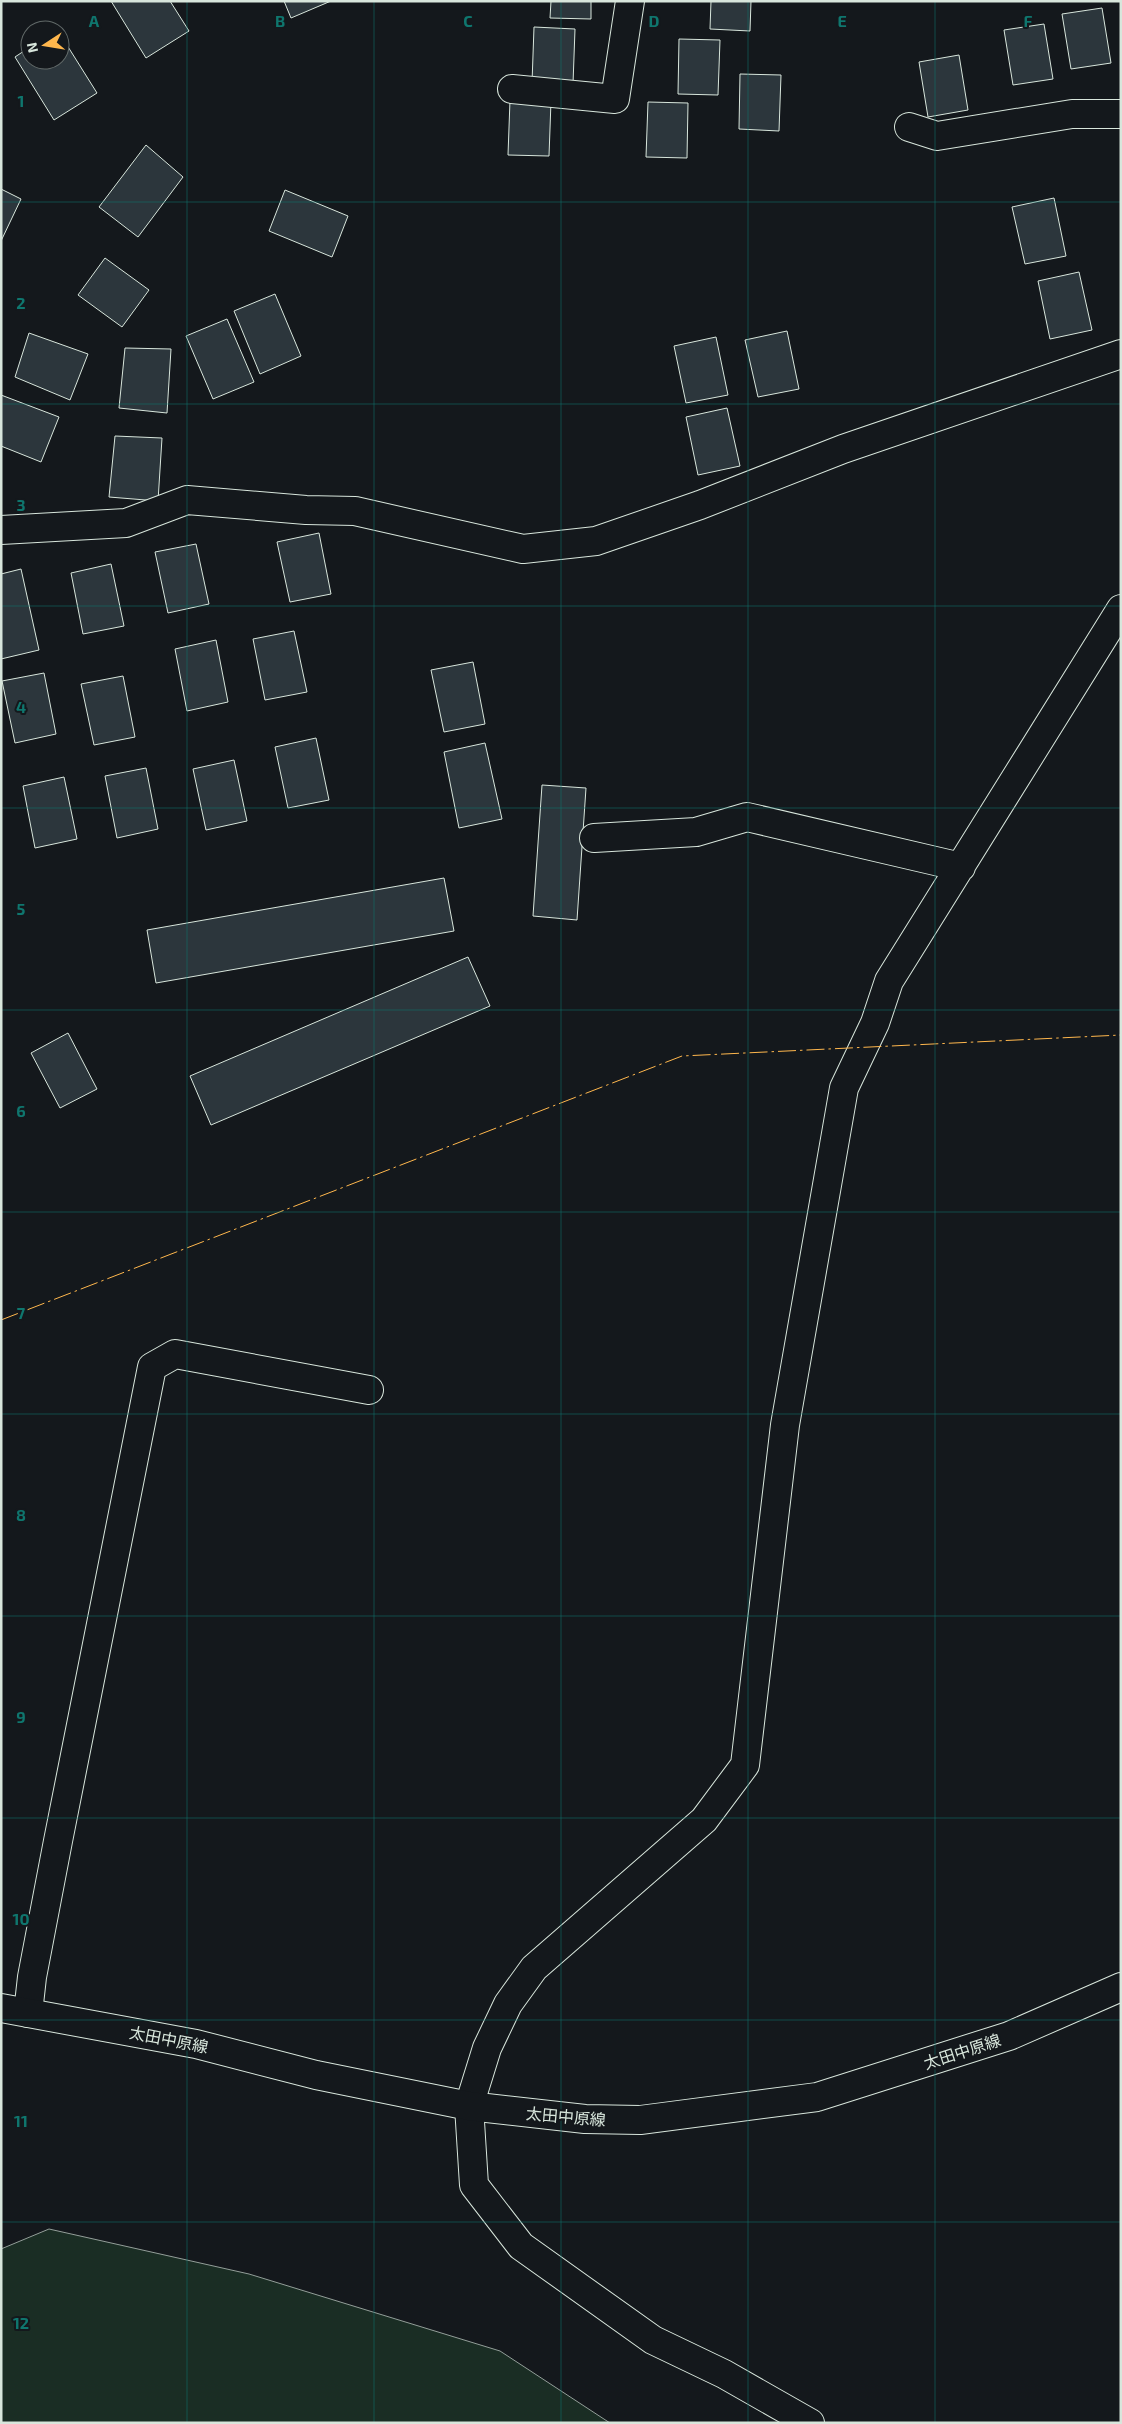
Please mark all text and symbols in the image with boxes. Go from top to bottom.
text: A [89,11,100,30]
text: B [275,11,285,30]
text: C [463,11,473,30]
text: D [649,11,660,30]
text: E [837,11,847,30]
text: F [1024,11,1033,30]
north arrow [20,20,70,70]
text: N [22,41,41,55]
text: 1 [18,91,24,110]
text: 2 [16,293,26,312]
text: 3 [16,495,26,514]
text: 4 [16,697,26,716]
text: 5 [17,899,26,918]
text: 6 [16,1101,26,1120]
text: 7 [17,1303,26,1322]
text: 8 [16,1505,26,1524]
text: 9 [16,1707,26,1726]
text: 10 [12,1909,30,1928]
street label: 太田中原線 [128,2022,210,2056]
street label: 太田中原線 [921,2030,1003,2072]
street label: 太田中原線 [525,2103,607,2129]
text: 11 [14,2111,28,2130]
text: 12 [13,2313,29,2332]

